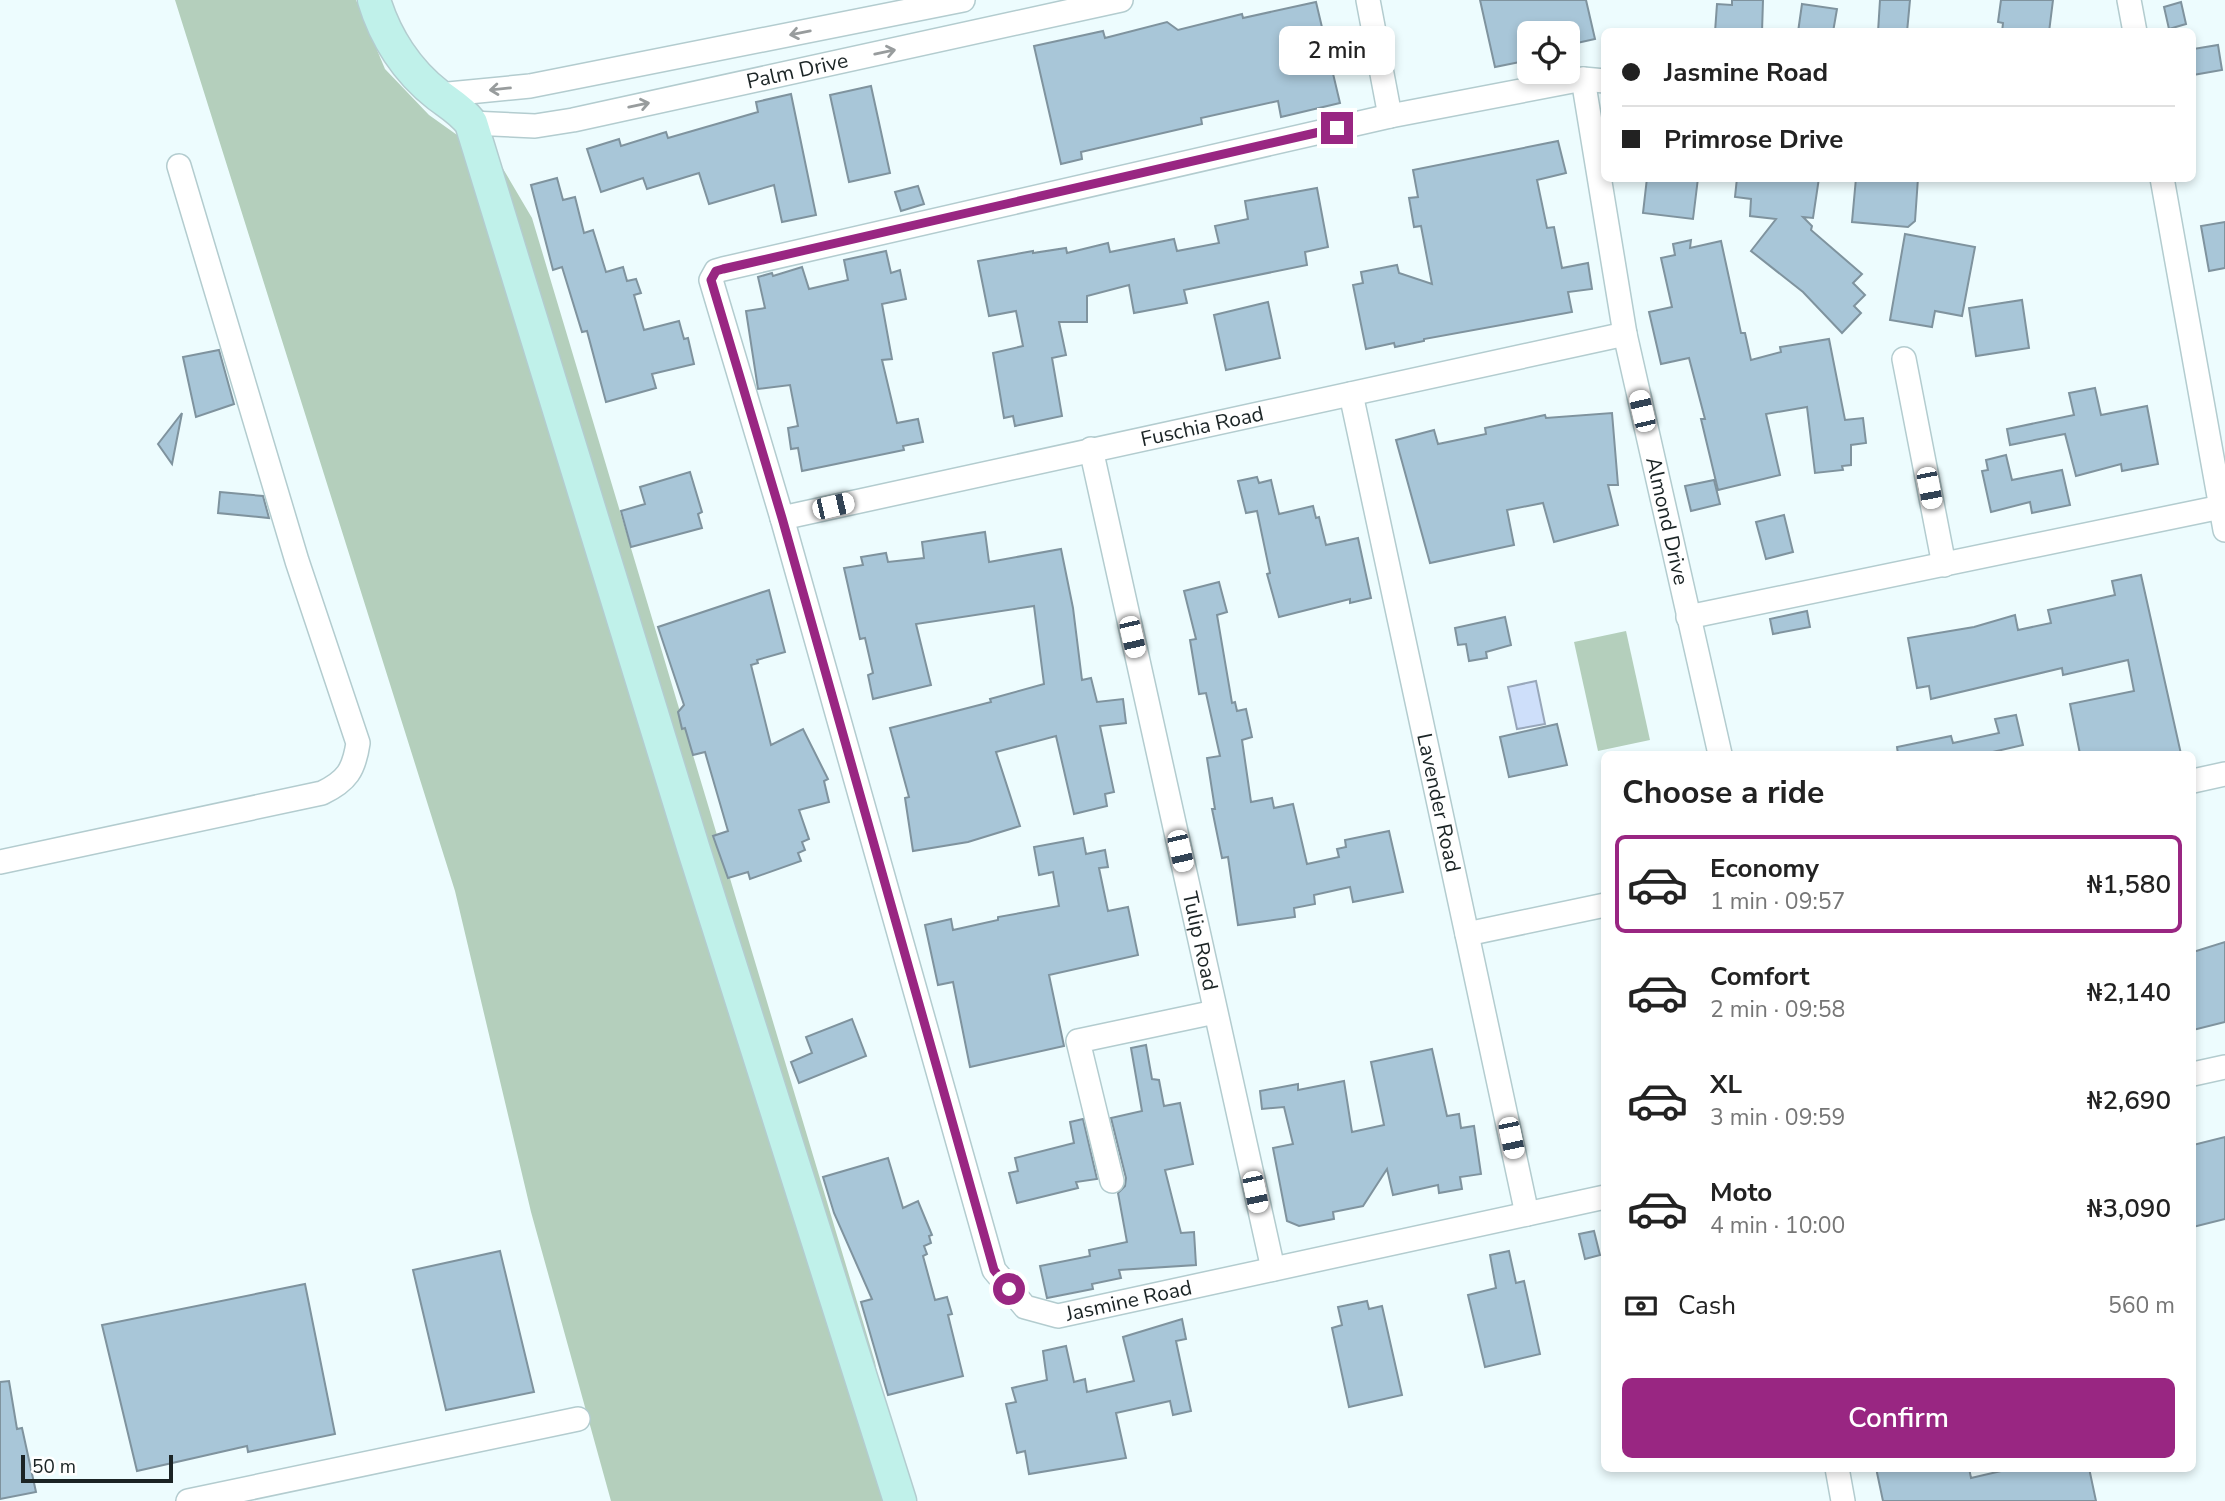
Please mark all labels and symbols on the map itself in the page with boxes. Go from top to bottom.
one-way arrow [789,26,812,40]
callout: 2 min [1279,26,1395,76]
one-way arrow [873,44,896,58]
street label: Palm Drive [744,46,851,96]
one-way arrow [490,83,512,96]
one-way arrow [627,98,650,112]
route end [1321,112,1353,144]
car [1628,388,1657,434]
street label: Fuschia Road [1138,399,1266,453]
street label: Almond Drive [1639,454,1695,588]
car [1915,465,1944,511]
car [811,491,856,521]
car [1118,614,1147,660]
street label: Lavender Road [1410,731,1467,875]
car [1166,828,1195,874]
street label: Tulip Road [1176,889,1225,993]
car [1497,1115,1526,1161]
car [1241,1169,1270,1215]
route start [993,1273,1025,1305]
street label: Jasmine Road [1062,1273,1194,1328]
scale bar [21,1452,173,1484]

